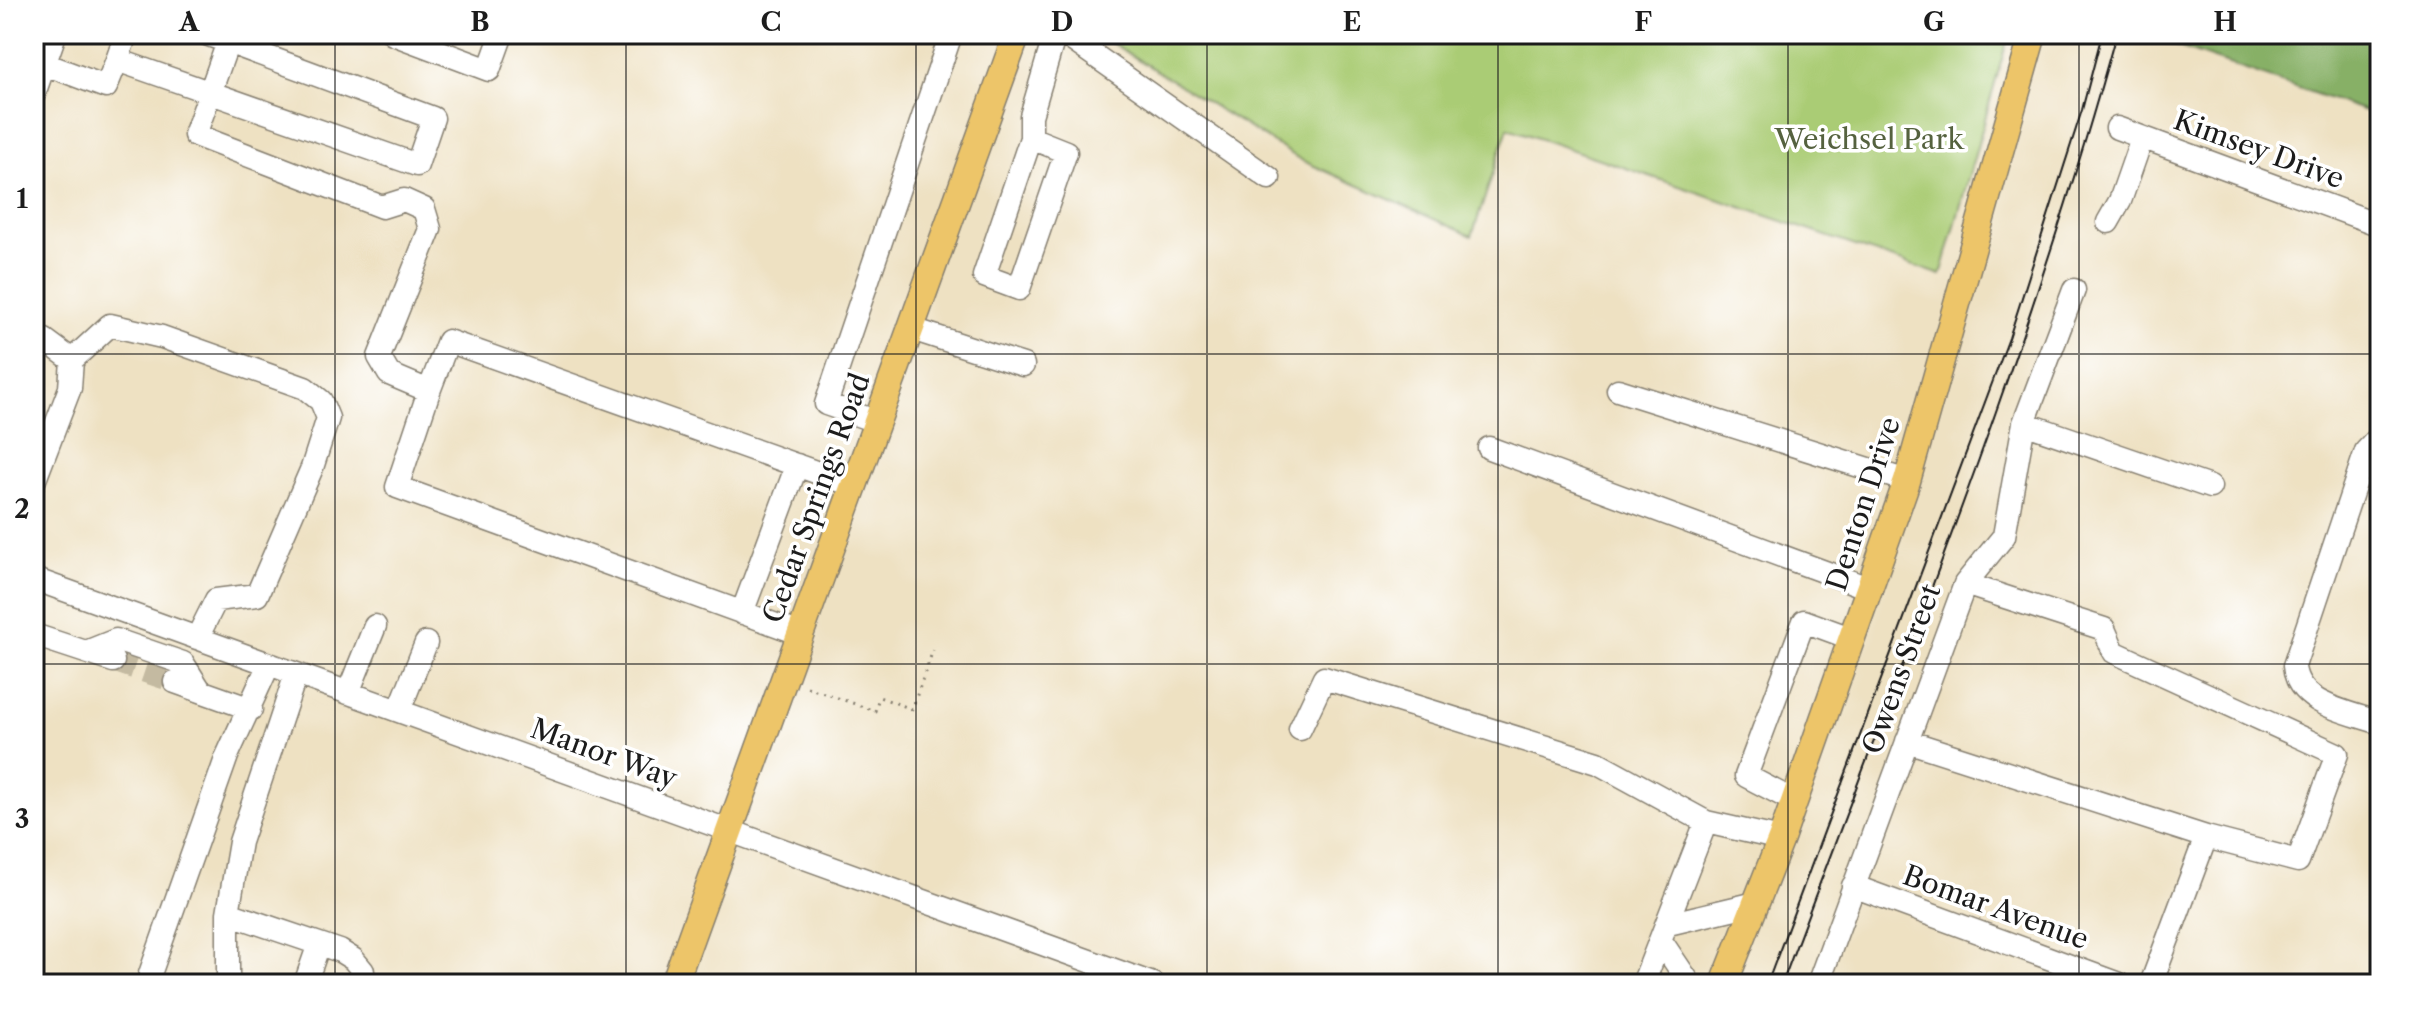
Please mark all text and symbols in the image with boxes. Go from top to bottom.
text: A [178,6,200,38]
text: B [470,6,490,38]
text: C [761,6,781,38]
text: D [1051,6,1073,38]
text: E [1343,6,1361,38]
text: F [1634,6,1652,38]
text: G [1923,6,1945,38]
text: H [2213,6,2237,38]
street label: Kimsey Drive [2169,102,2349,196]
park label: Weichsel Park [1773,122,1965,156]
text: 1 [16,183,28,215]
street label: Cedar Springs Road [755,369,877,627]
street label: Denton Drive [1819,413,1907,595]
text: 2 [14,493,30,525]
street label: Owens Street [1855,579,1947,758]
street label: Manor Way [526,711,682,795]
text: 3 [15,803,29,835]
street label: Bomar Avenue [1899,858,2093,956]

